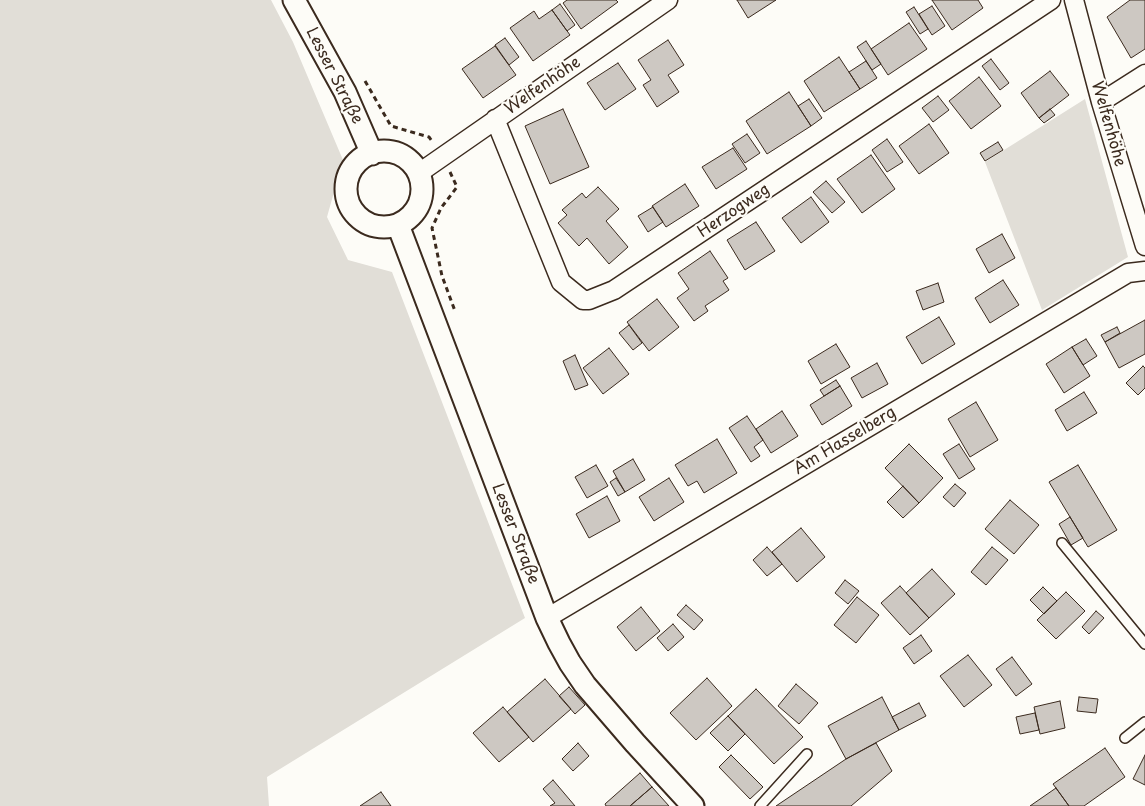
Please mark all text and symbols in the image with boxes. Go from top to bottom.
street label: Lesser Straße [301,24,367,128]
street label: Welfenhöhe [502,53,584,119]
street label: Welfenhöhe [1087,79,1129,169]
street label: Herzogweg [694,180,774,242]
street label: Am Hasselberg [790,403,900,479]
street label: Lesser Straße [487,481,543,587]

